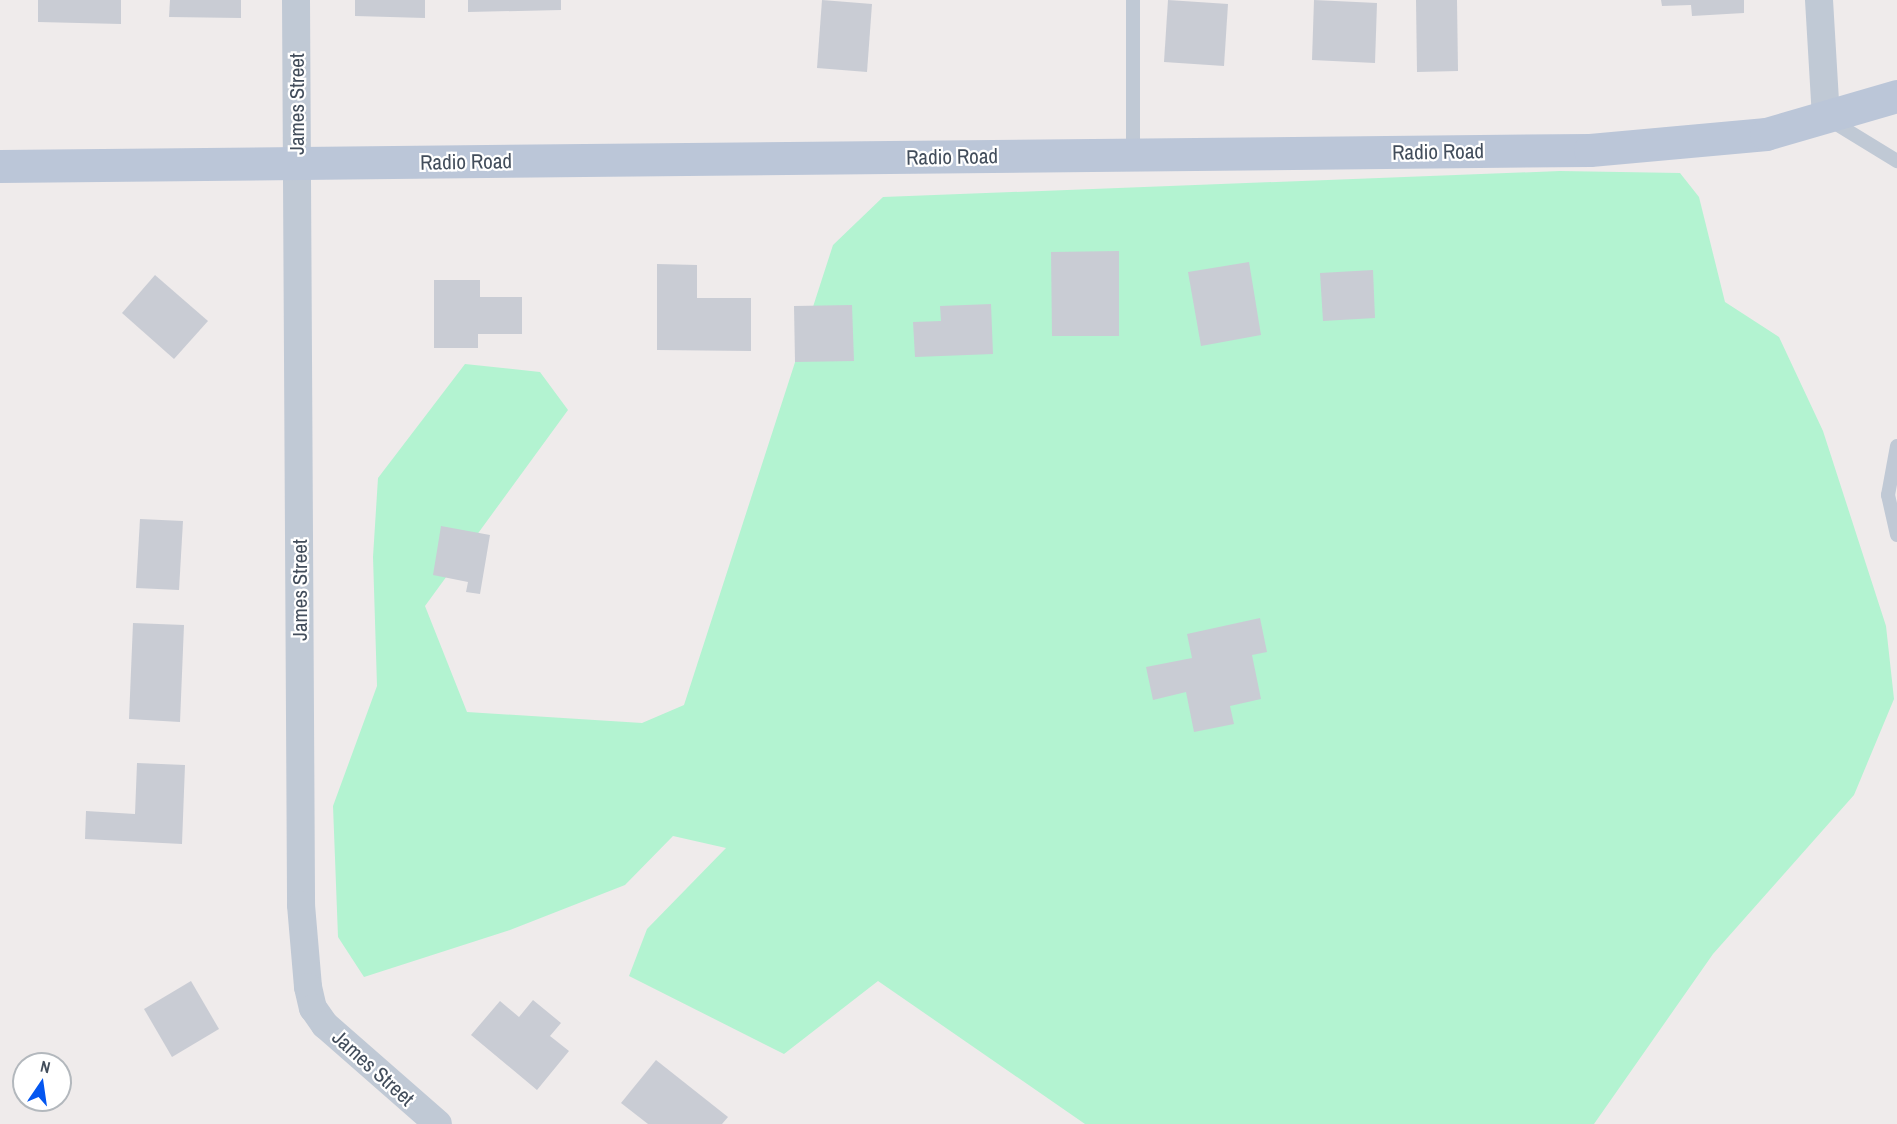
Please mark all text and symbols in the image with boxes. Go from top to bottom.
street label: James Street [284,53,310,155]
street label: Radio Road [1392,139,1484,165]
street label: Radio Road [906,144,998,170]
street label: Radio Road [420,149,512,175]
street label: James Street [287,539,313,641]
street label: James Street [327,1025,419,1111]
north arrow [12,1052,72,1112]
text: N [38,1055,53,1078]

